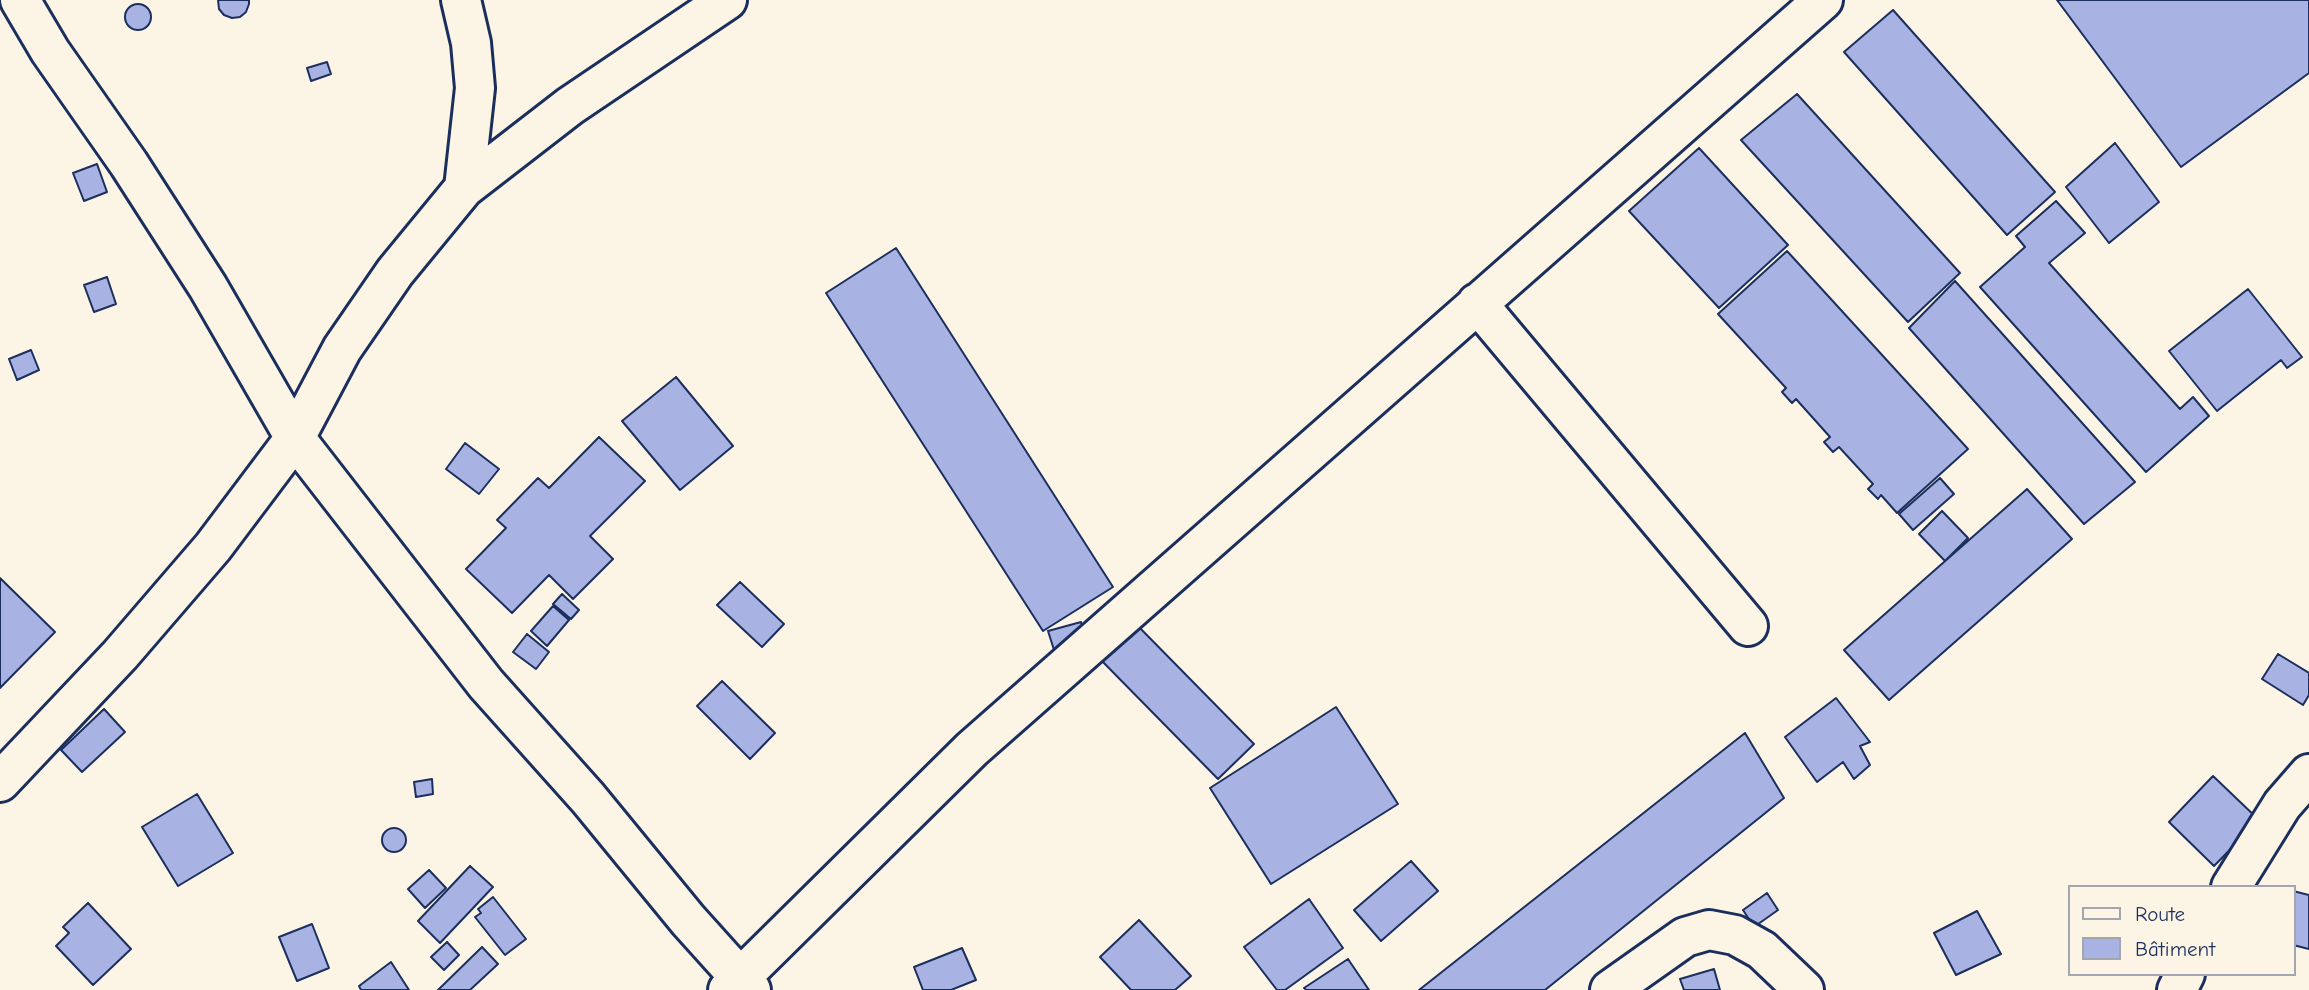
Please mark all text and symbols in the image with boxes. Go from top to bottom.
legend [2068,885,2295,976]
text: Route [2135,902,2185,926]
text: Bâtiment [2135,937,2215,961]

